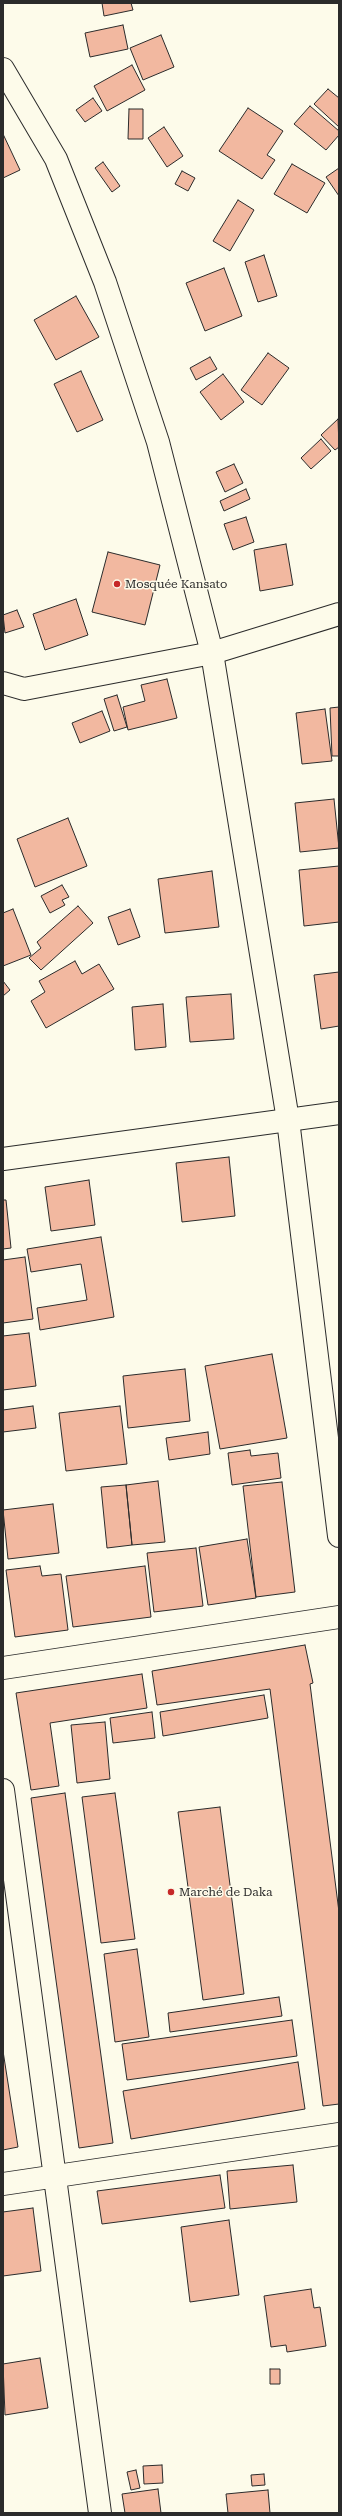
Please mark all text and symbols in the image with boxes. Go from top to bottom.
place label: Mosquée Kansato [125,577,227,591]
marker: Mosquée Kansato [112,579,122,589]
place label: Marché de Daka [179,1885,273,1899]
marker: Marché de Daka [166,1887,176,1897]

